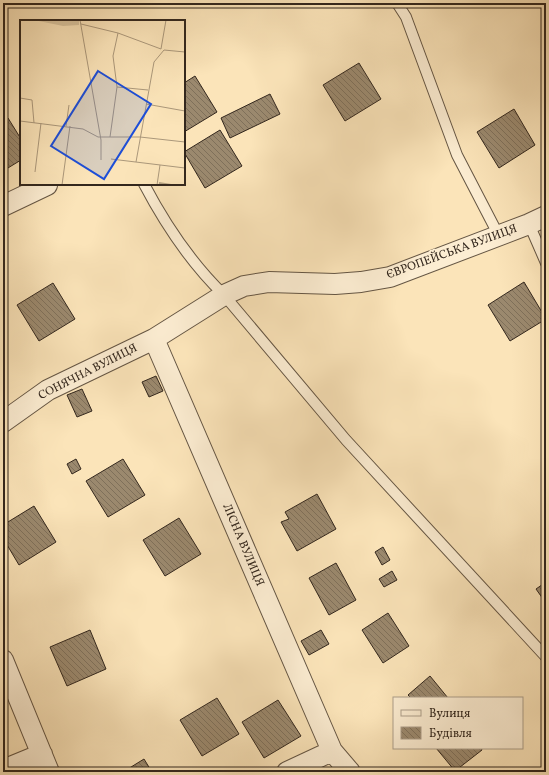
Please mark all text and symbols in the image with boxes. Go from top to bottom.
inset map [20,20,185,185]
street label: ЄВРОПЕЙСЬКА ВУЛИЦЯ [384,220,520,283]
street label: СОНЯЧНА ВУЛИЦЯ [36,340,141,404]
street label: ЛІСНА ВУЛИЦЯ [218,501,268,589]
legend [393,697,523,749]
text: Вулиця [429,706,470,722]
text: Будівля [429,726,472,742]

